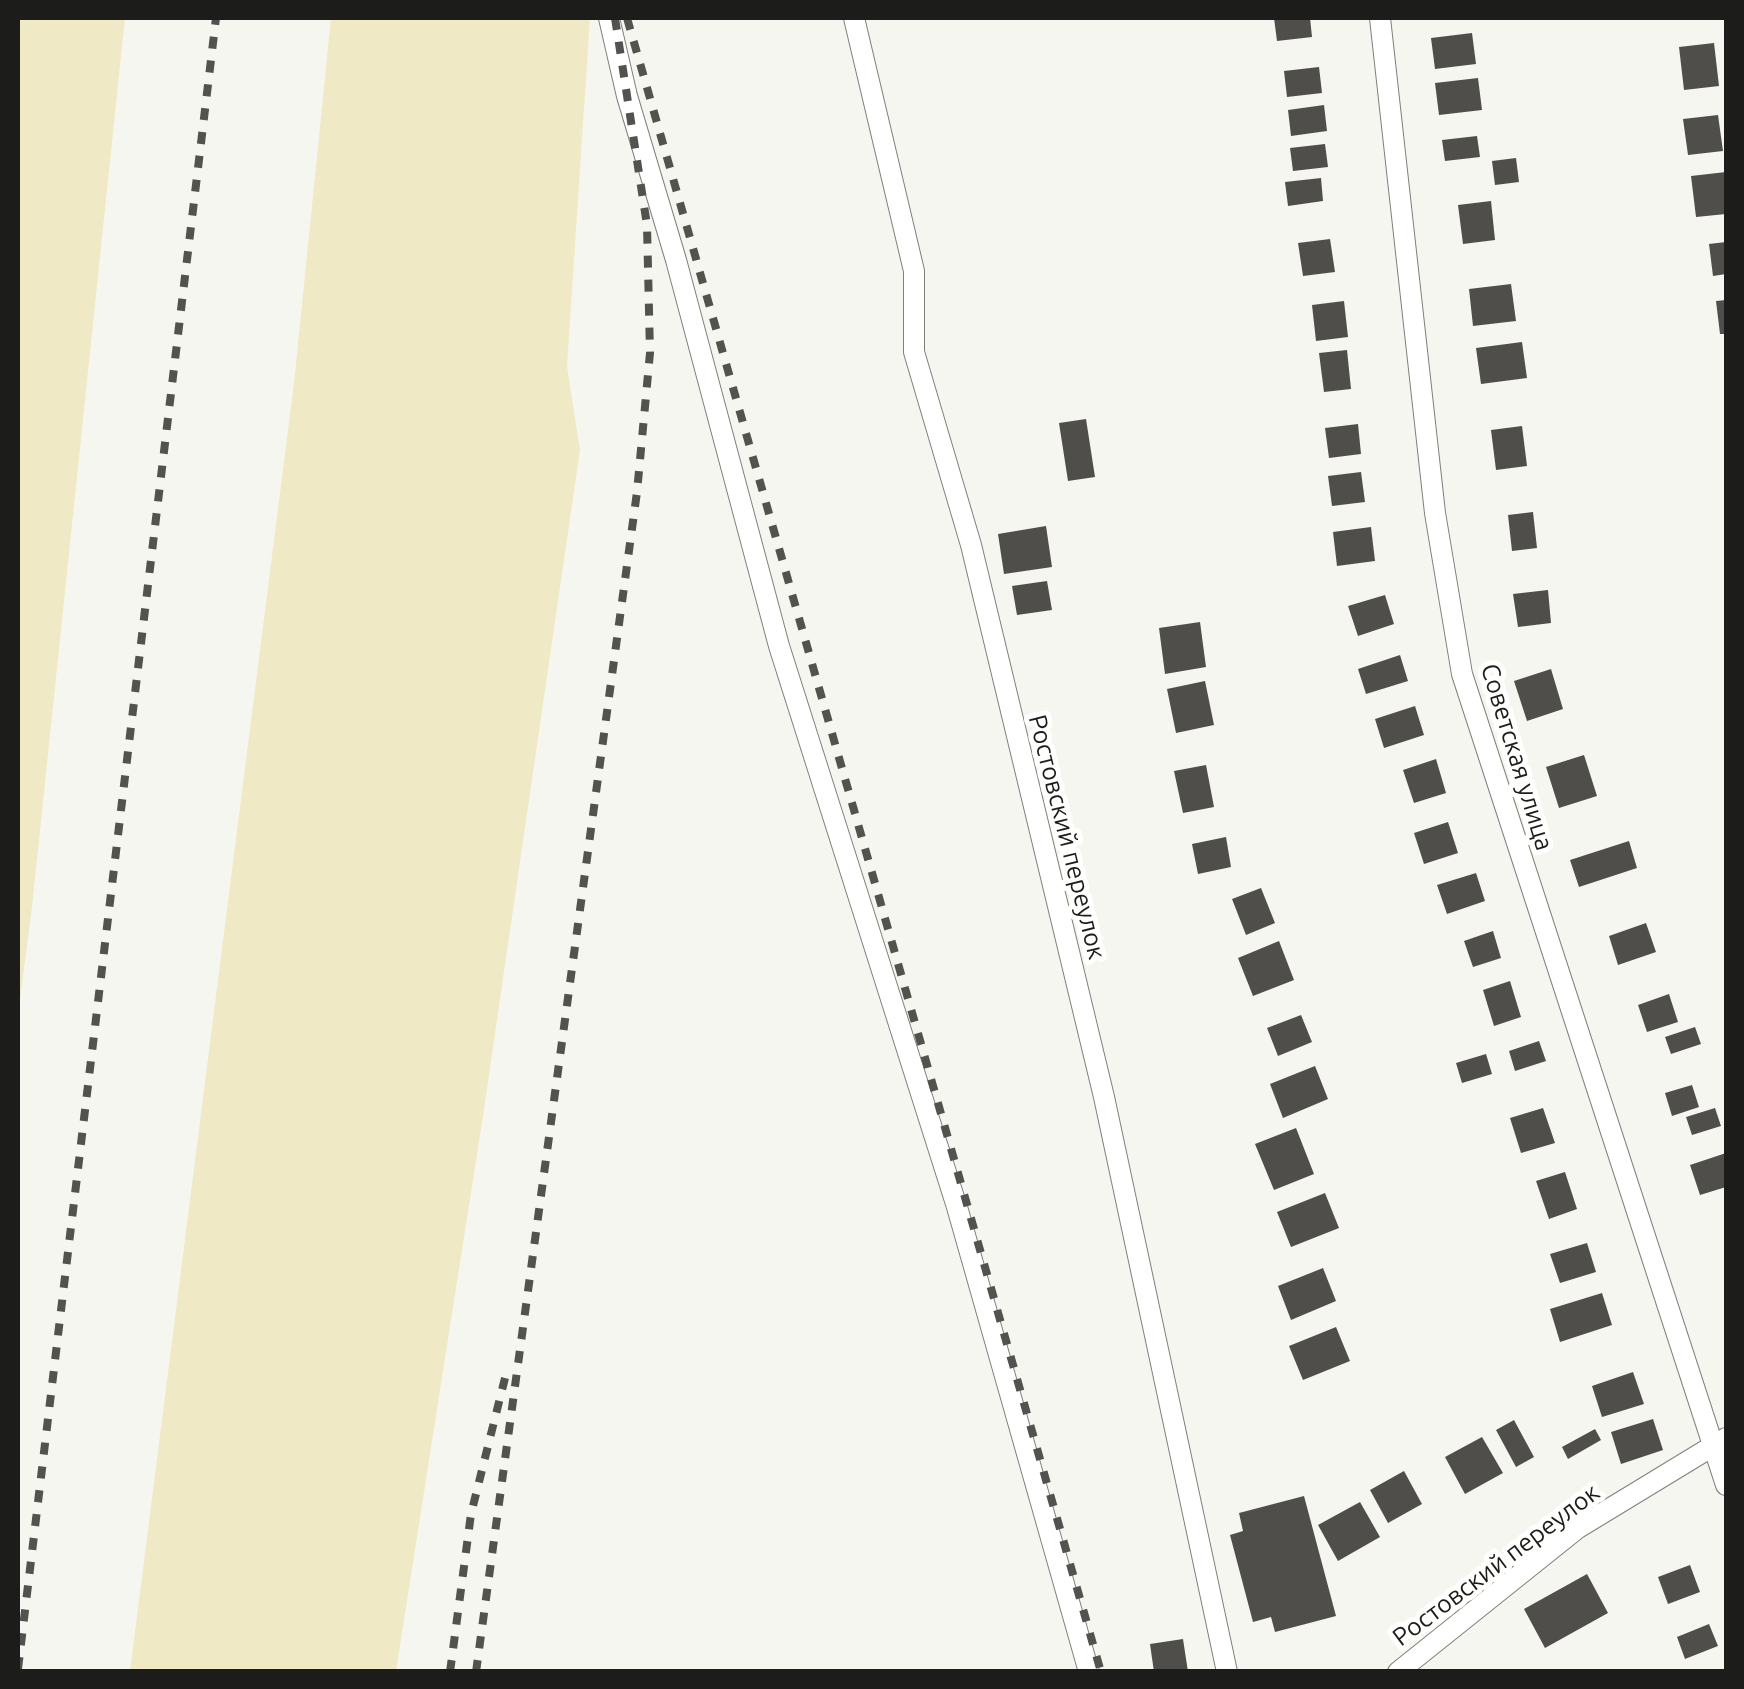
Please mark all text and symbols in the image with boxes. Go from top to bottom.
street label: Советская улица [1474,660,1560,854]
street label: Ростовский переулок [1022,712,1112,962]
street label: Ростовский переулок [1387,1478,1605,1652]

